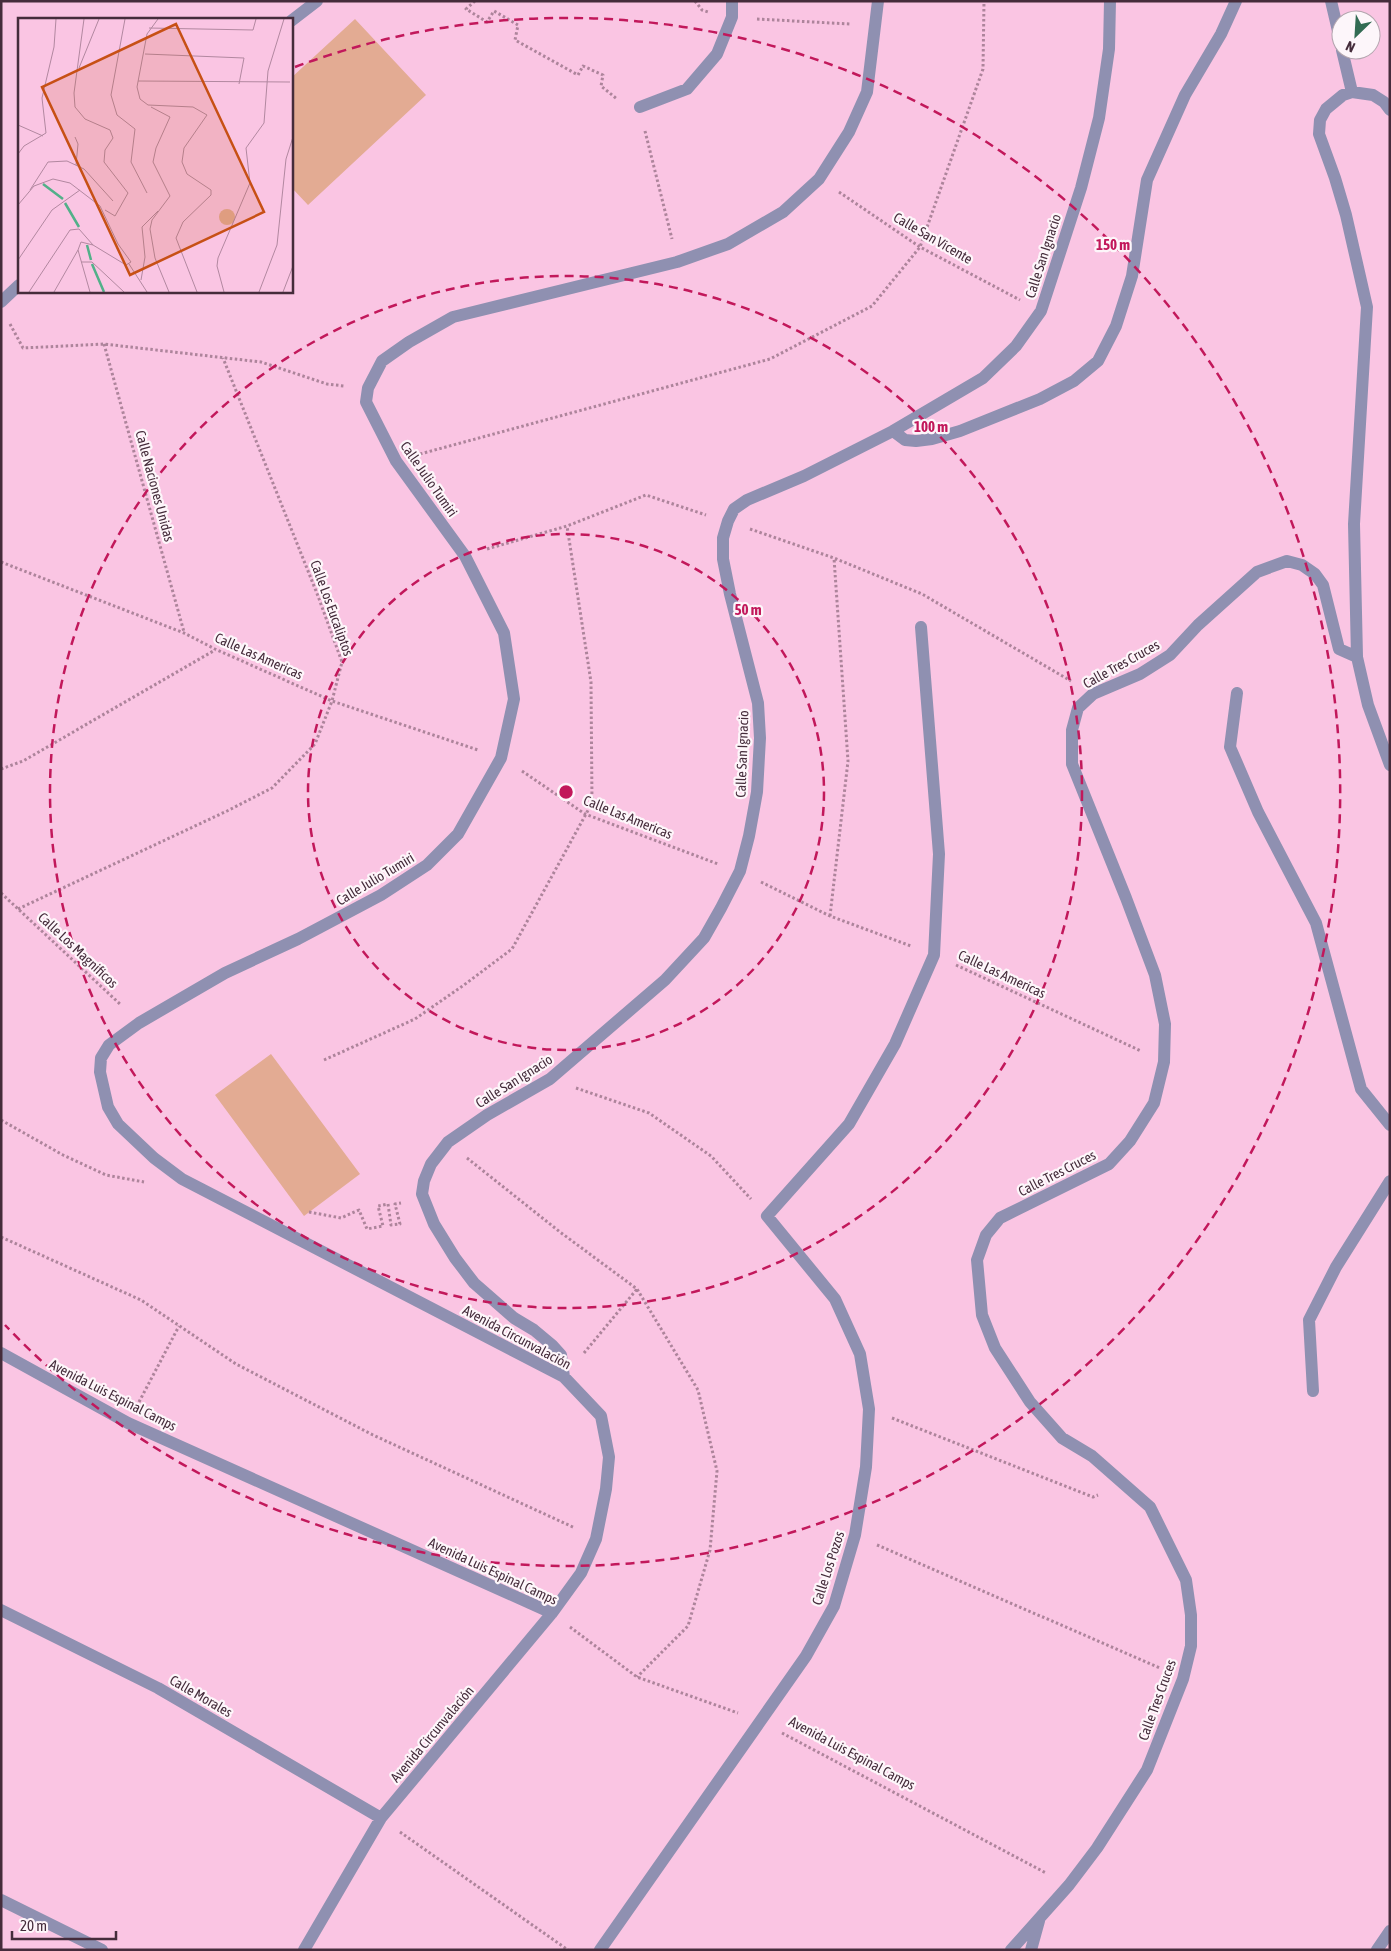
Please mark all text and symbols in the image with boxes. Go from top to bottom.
north arrow [1331,10,1381,60]
inset map [18,18,292,292]
text: N [1343,38,1358,56]
street label: Calle San Vicente [891,209,975,267]
street label: Calle San Ignacio [1022,212,1064,300]
text: 150 m [1096,236,1130,253]
text: 100 m [914,418,948,435]
street label: Calle Naciones Unidas [132,429,178,543]
street label: Calle Julio Tumiri [397,438,461,520]
street label: Calle Los Eucaliptos [307,558,357,658]
text: 50 m [735,601,762,618]
street label: Calle Las Americas [213,629,305,683]
street label: Calle Tres Cruces [1080,636,1162,692]
street label: Calle San Ignacio [732,710,752,798]
centre of rings [557,783,575,801]
street label: Calle Las Americas [581,792,675,842]
street label: Calle Julio Tumiri [333,850,417,908]
street label: Calle Los Magnificos [35,909,121,991]
street label: Calle Las Americas [956,947,1048,1001]
street label: Calle San Ignacio [473,1051,555,1111]
street label: Calle Tres Cruces [1016,1147,1098,1199]
street label: Avenida Circunvalación [460,1302,574,1372]
street label: Avenida Luis Espinal Camps [47,1356,179,1434]
street label: Calle Los Pozos [809,1529,847,1607]
street label: Avenida Luis Espinal Camps [426,1534,560,1608]
street label: Calle Tres Cruces [1135,1657,1179,1743]
street label: Calle Morales [167,1672,235,1720]
street label: Avenida Circunvalación [387,1683,477,1785]
street label: Avenida Luis Espinal Camps [786,1713,918,1793]
scale bar [12,1908,116,1940]
text: 20 m [20,1917,47,1934]

